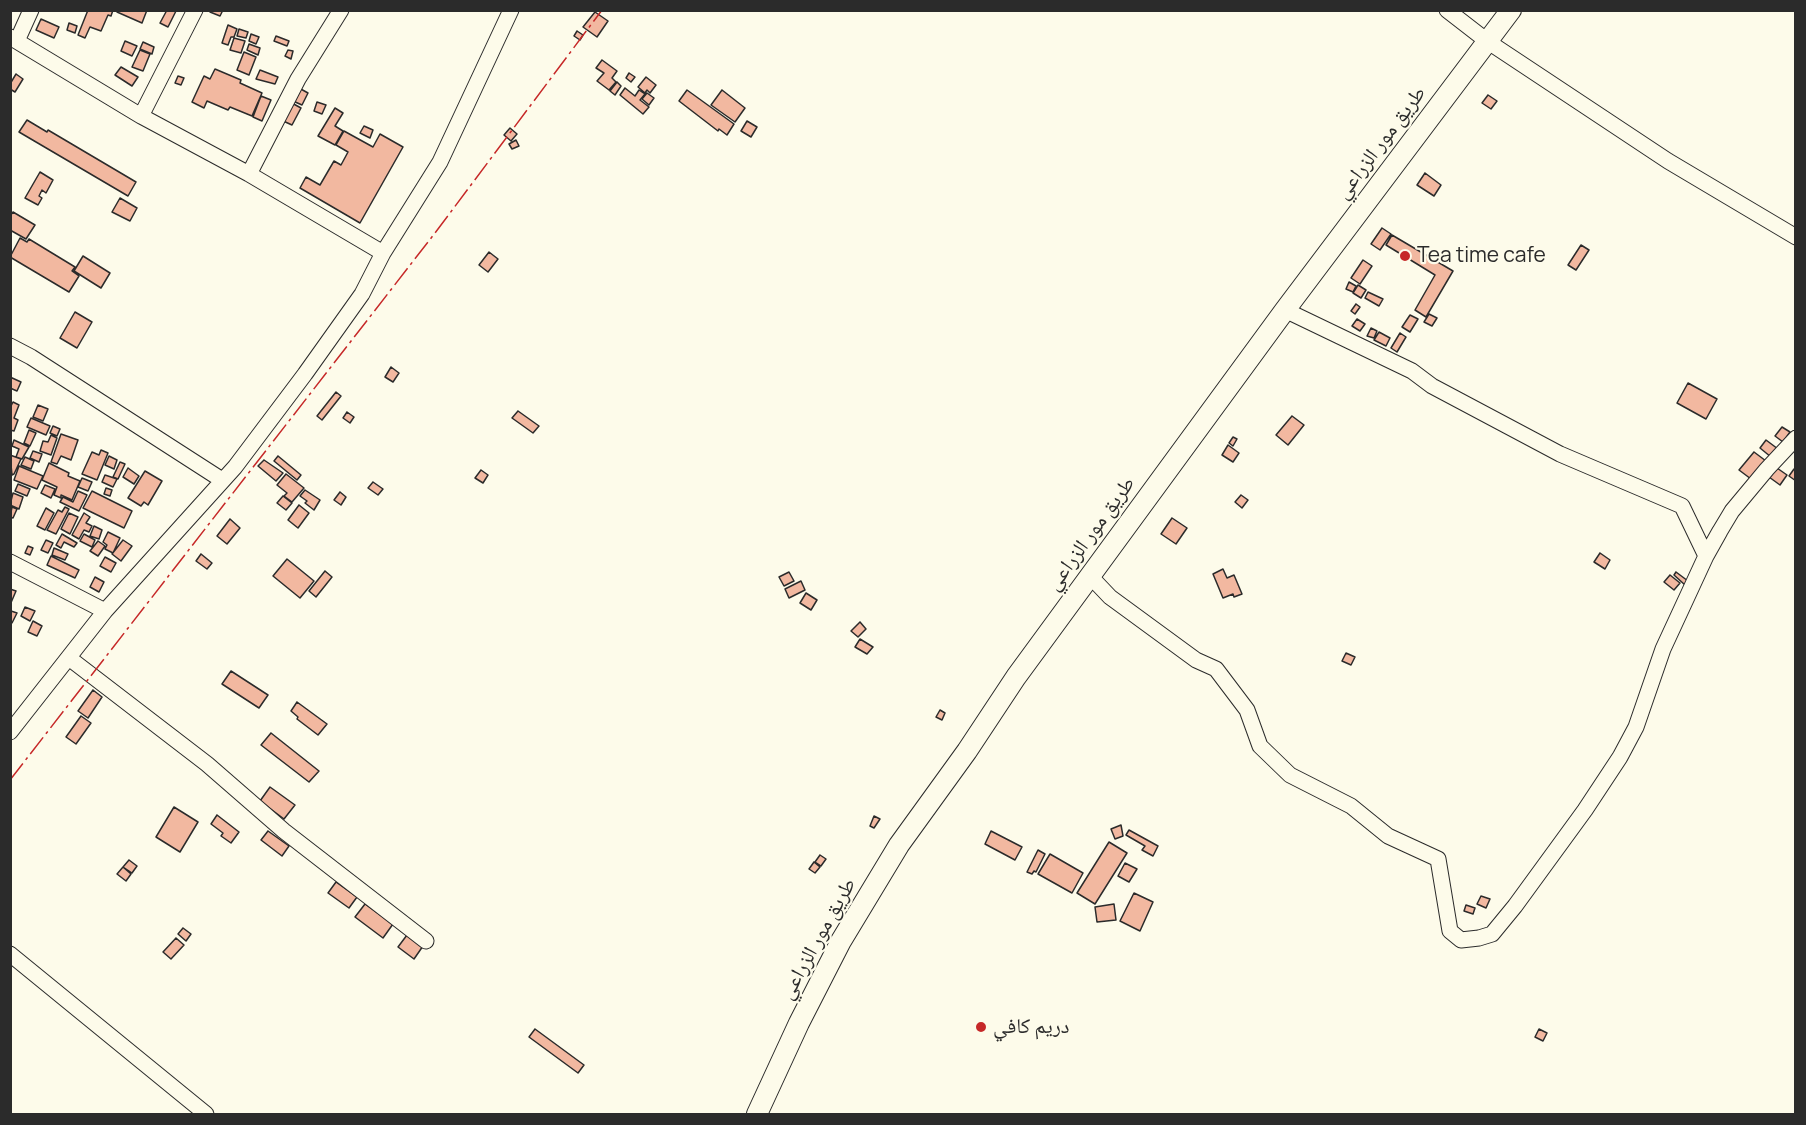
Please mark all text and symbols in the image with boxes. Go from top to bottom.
street label: طريق مور الزراعي [1330,82,1432,204]
place label: Tea time cafe [1417,243,1546,269]
marker: Tea time cafe [1398,249,1412,263]
street label: طريق مور الزراعي [1041,472,1141,596]
street label: طريق مور الزراعي [774,874,862,1004]
place label: دريم كافي [993,1014,1070,1040]
marker: دريم كافي [974,1020,988,1034]

